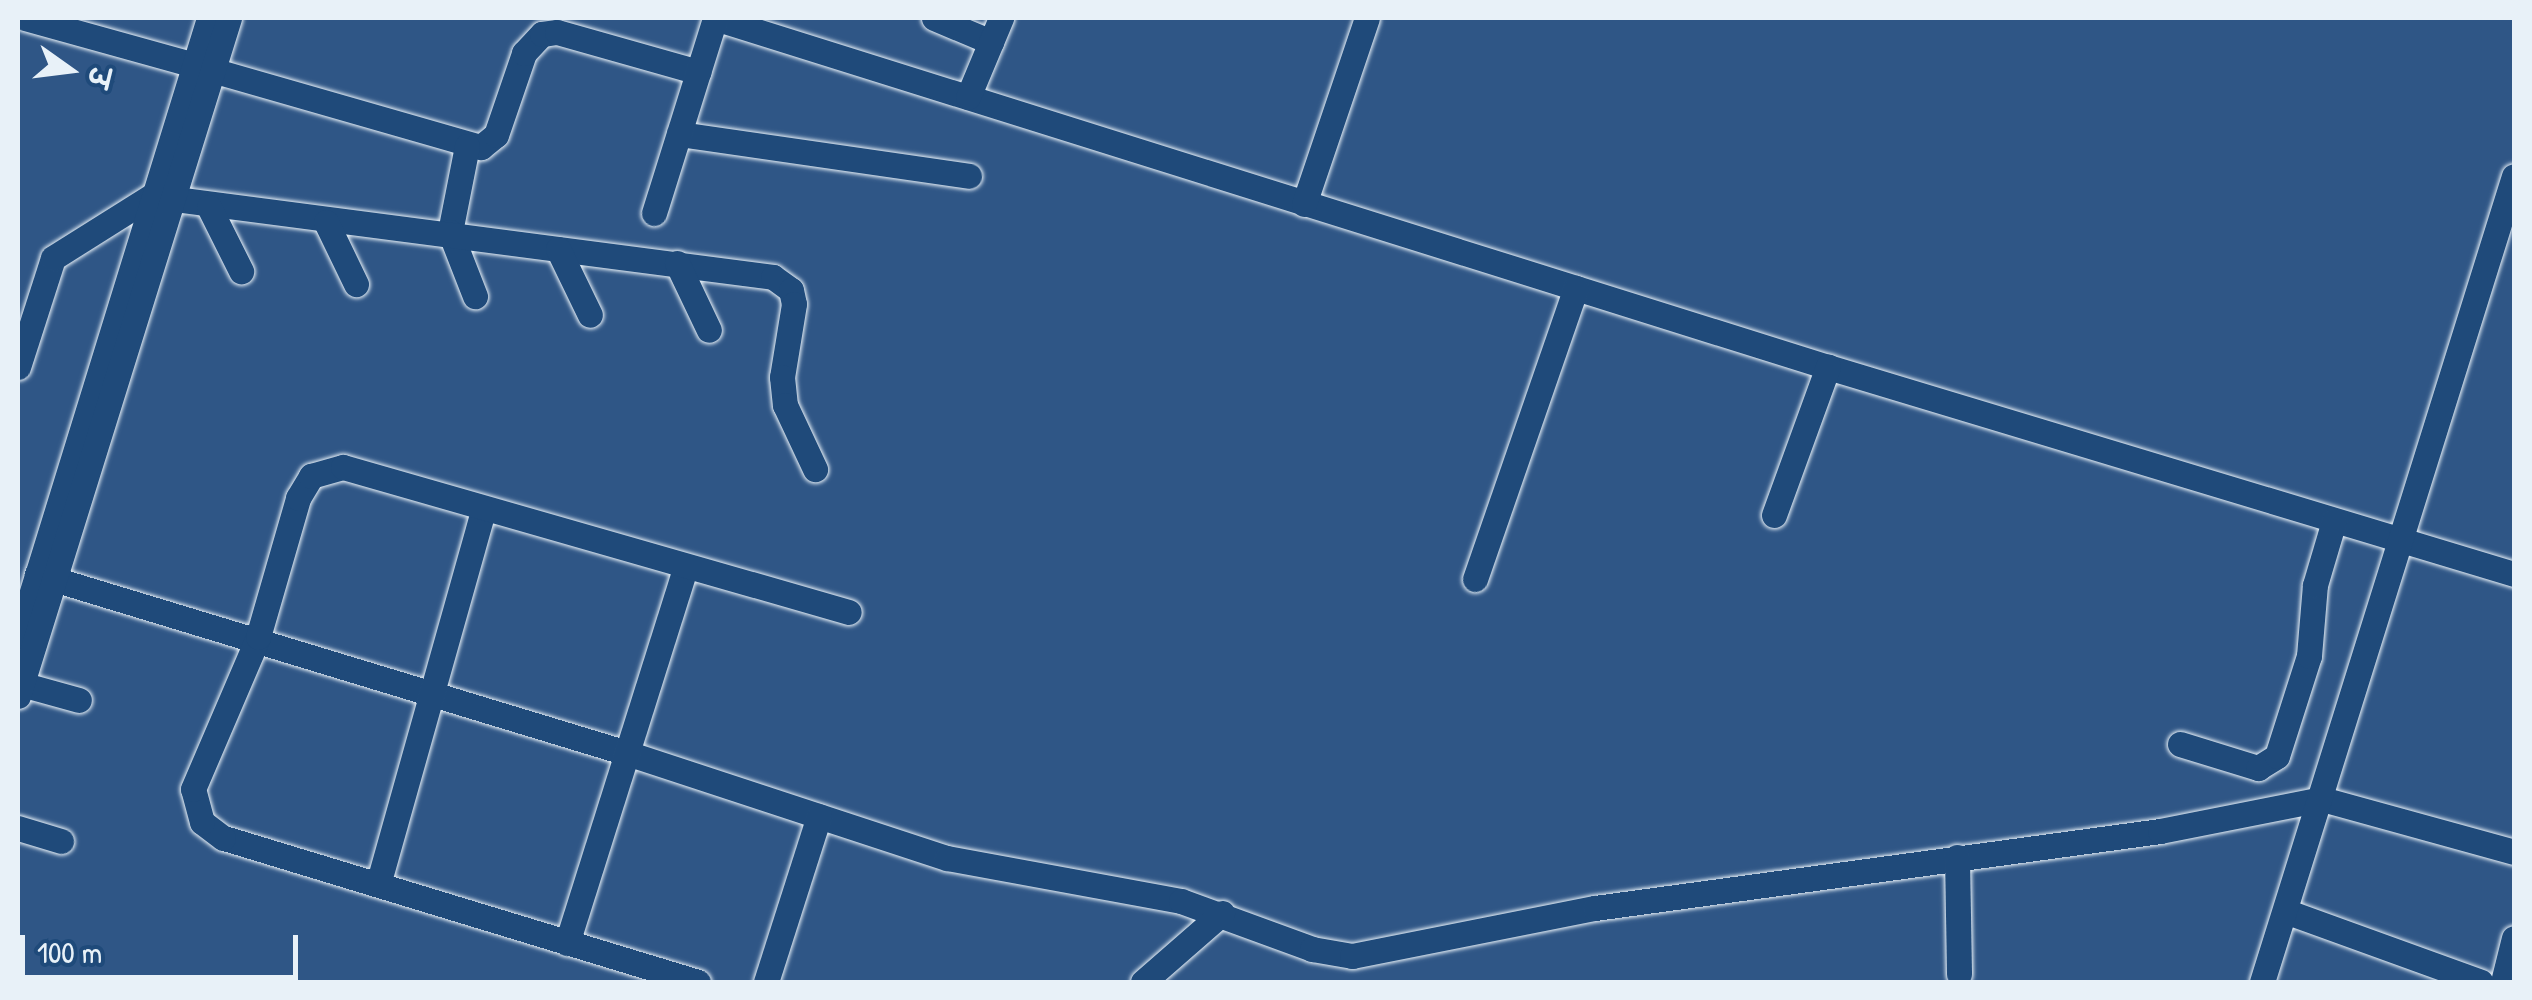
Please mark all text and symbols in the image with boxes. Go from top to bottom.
north arrow [20,20,120,120]
text: उ [78,64,120,91]
scale bar [25,915,302,977]
text: 100 m [37,932,102,972]

